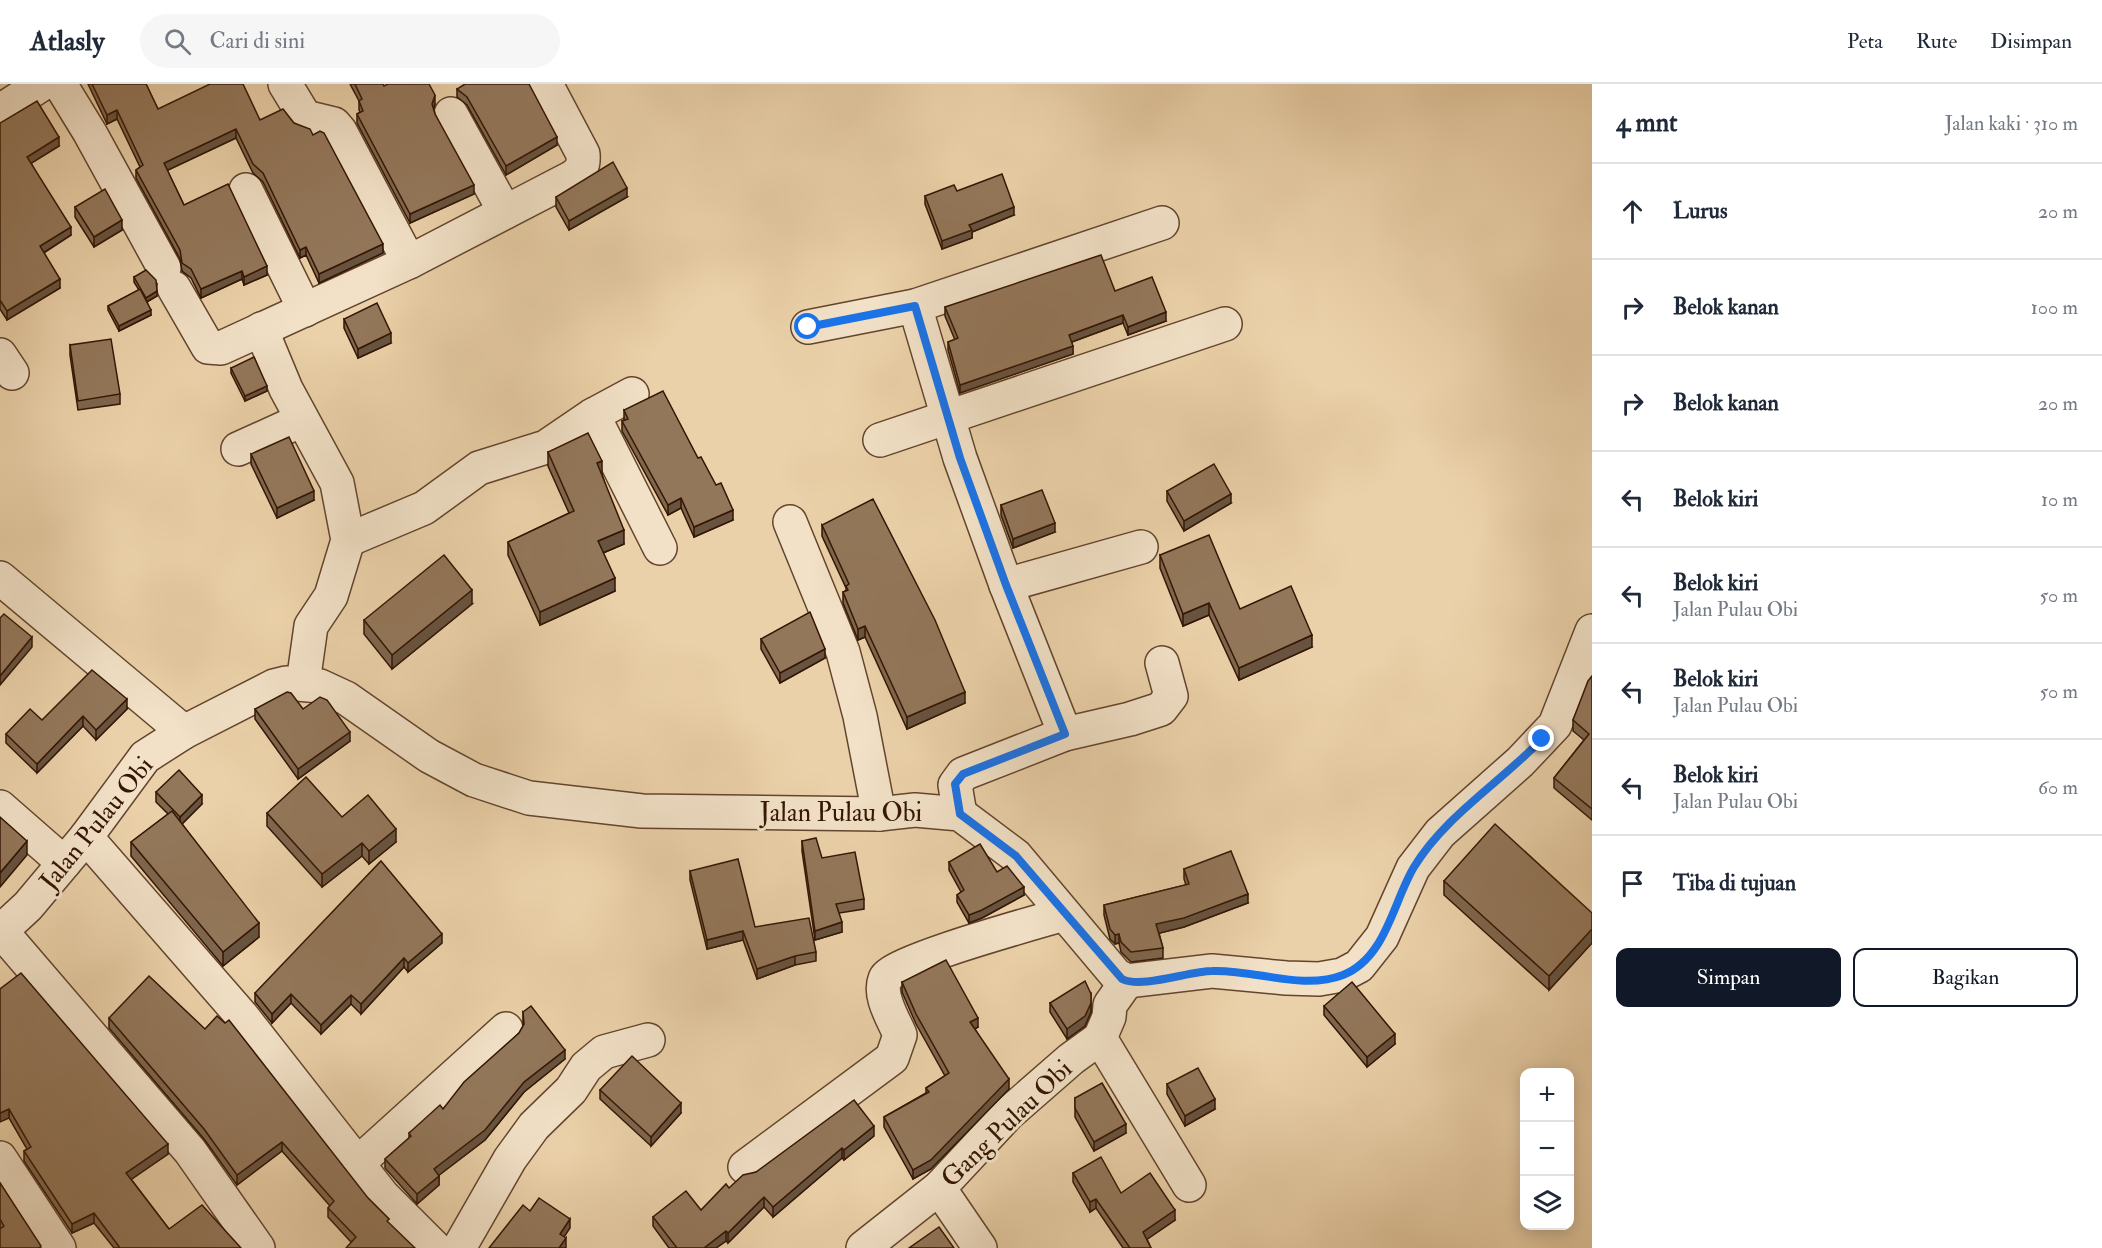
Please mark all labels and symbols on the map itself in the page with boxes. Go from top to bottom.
route start [794,313,820,339]
route end [1528,725,1554,751]
street label: Jalan Pulau Obi [33,750,160,898]
street label: Jalan Pulau Obi [759,797,922,829]
street label: Gang Pulau Obi [934,1053,1079,1194]

